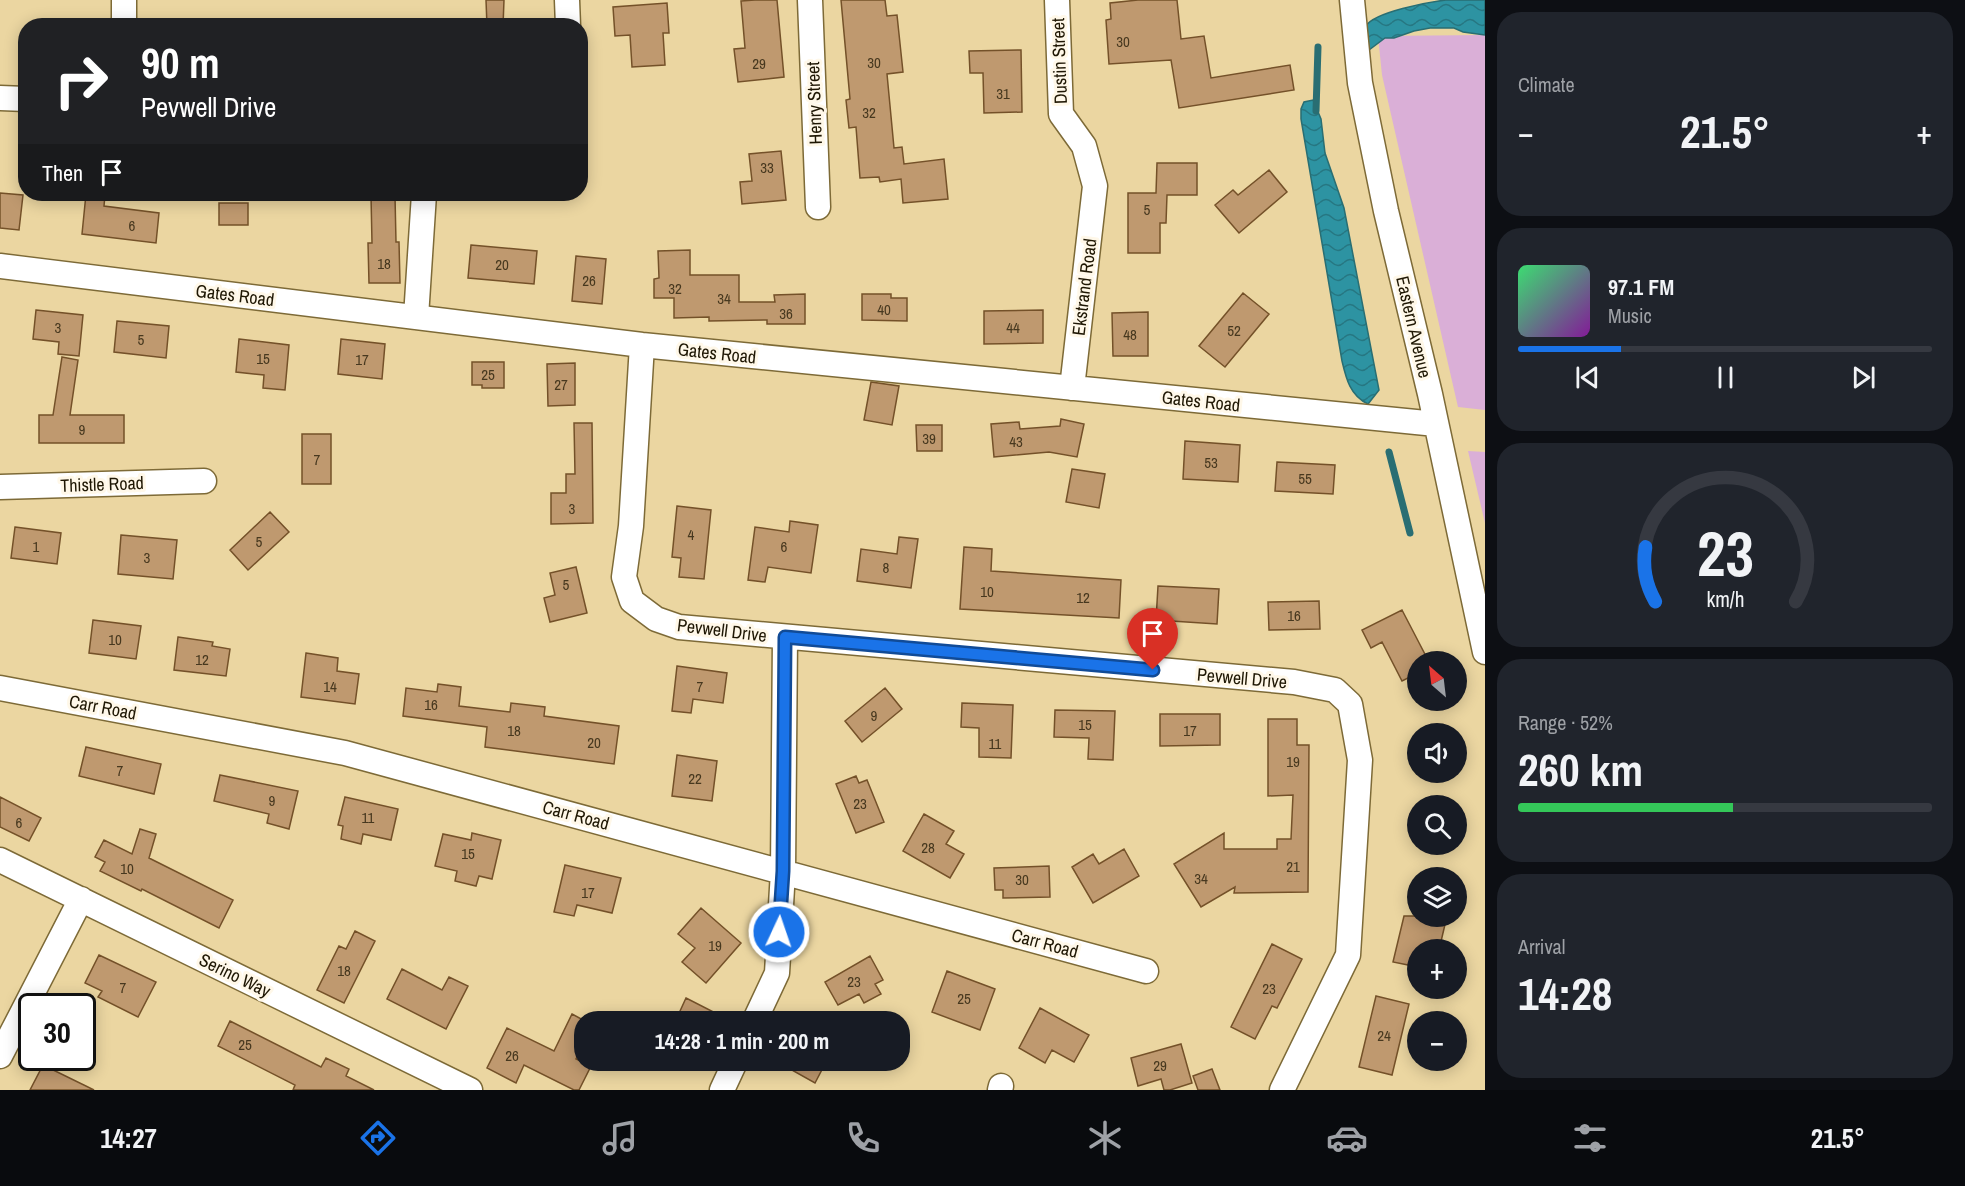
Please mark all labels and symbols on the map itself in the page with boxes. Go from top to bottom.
street label: Dustin Street [1045,18,1073,104]
house number: 30 [1116,31,1130,52]
house number: 30 [867,52,881,73]
house number: 29 [752,53,766,74]
street label: Henry Street [800,61,828,145]
house number: 31 [996,83,1010,104]
house number: 32 [862,102,876,123]
house number: 33 [760,157,774,178]
house number: 5 [1144,199,1151,220]
house number: 6 [129,215,136,236]
street label: Ekstrand Road [1066,237,1102,337]
house number: 18 [377,253,391,274]
house number: 20 [495,254,509,275]
house number: 26 [582,270,596,291]
street label: Eastern Avenue [1390,274,1438,380]
street label: Gates Road [194,278,276,312]
house number: 32 [668,278,682,299]
house number: 34 [717,288,731,309]
house number: 40 [877,299,891,320]
house number: 36 [779,303,793,324]
house number: 3 [55,317,62,338]
house number: 44 [1006,317,1020,338]
house number: 52 [1227,320,1241,341]
house number: 48 [1123,324,1137,345]
house number: 5 [138,329,145,350]
street label: Gates Road [677,336,757,370]
house number: 15 [256,348,270,369]
house number: 17 [355,349,369,370]
house number: 25 [481,364,495,385]
house number: 27 [554,374,568,395]
street label: Gates Road [1161,384,1241,418]
house number: 9 [79,419,86,440]
house number: 39 [922,428,936,449]
house number: 43 [1009,431,1023,452]
house number: 7 [314,449,321,470]
house number: 53 [1204,452,1218,473]
house number: 55 [1298,468,1312,489]
street label: Thistle Road [60,470,144,498]
house number: 3 [569,498,576,519]
house number: 4 [688,524,695,545]
house number: 5 [256,531,263,552]
house number: 1 [33,536,40,557]
house number: 6 [781,536,788,557]
house number: 3 [144,547,151,568]
house number: 8 [883,557,890,578]
house number: 5 [563,574,570,595]
house number: 10 [980,581,994,602]
house number: 12 [1076,587,1090,608]
house number: 16 [1287,605,1301,626]
pin [1127,608,1178,670]
street label: Pevwell Drive [676,612,768,648]
house number: 10 [108,629,122,650]
house number: 12 [195,649,209,670]
north arrow [1407,651,1467,711]
street label: Pevwell Drive [1196,662,1288,694]
house number: 14 [323,676,337,697]
house number: 7 [697,676,704,697]
street label: Carr Road [67,688,139,726]
house number: 16 [424,694,438,715]
house number: 9 [871,705,878,726]
house number: 15 [1078,714,1092,735]
house number: 18 [507,720,521,741]
house number: 17 [1183,720,1197,741]
house number: 20 [587,732,601,753]
house number: 11 [989,733,1002,754]
house number: 19 [1286,751,1300,772]
house number: 7 [117,760,124,781]
house number: 22 [688,768,702,789]
house number: 9 [269,790,276,811]
house number: 23 [853,793,867,814]
street label: Carr Road [540,794,612,836]
house number: 11 [362,807,375,828]
house number: 6 [16,812,23,833]
house number: 28 [921,837,935,858]
house number: 15 [461,843,475,864]
house number: 21 [1286,856,1300,877]
house number: 10 [120,858,134,879]
house number: 34 [1194,868,1208,889]
house number: 30 [1015,869,1029,890]
house number: 17 [581,882,595,903]
position arrow [747,900,811,964]
street label: Carr Road [1009,922,1081,964]
house number: 19 [708,935,722,956]
street label: Serino Way [195,947,275,1003]
house number: 18 [337,960,351,981]
house number: 23 [847,971,861,992]
house number: 7 [120,977,127,998]
house number: 23 [1262,978,1276,999]
house number: 25 [957,988,971,1009]
speed limit sign: 30 [18,993,96,1071]
house number: 24 [1377,1025,1391,1046]
house number: 25 [238,1034,252,1055]
house number: 26 [505,1045,519,1066]
house number: 29 [1153,1055,1167,1076]

